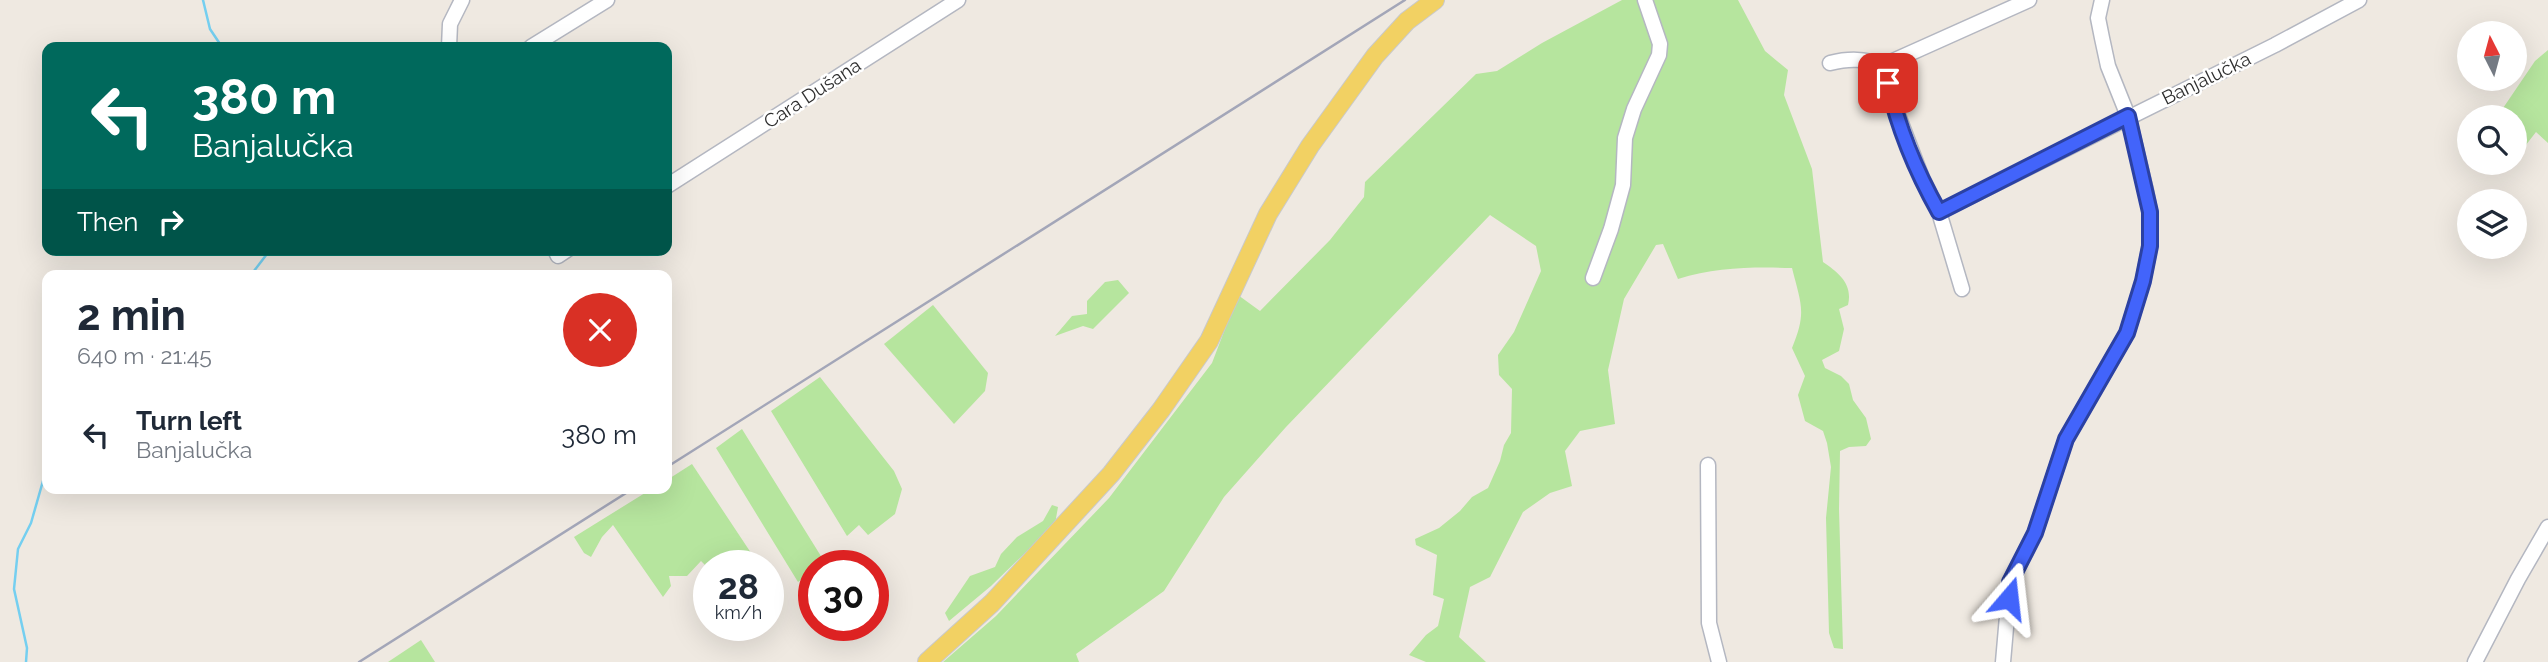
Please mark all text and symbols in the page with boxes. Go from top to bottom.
north arrow [2457,21,2527,91]
map controls [2457,21,2527,259]
street label: Banjalučka [2158,47,2254,109]
pin [1858,53,1918,113]
street label: Cara Dušana [759,54,865,132]
icon: arrive [1869,64,1907,102]
text: 380 m [192,68,336,125]
icon: left [77,70,168,161]
button: search [2457,105,2527,175]
text: Banjalučka [192,127,354,164]
button: layers [2457,189,2527,259]
icon: right [152,203,190,241]
text: Then [77,207,138,237]
text: 2 min [77,291,186,340]
button: close [563,293,637,367]
text: 640 m · 21:45 [77,342,212,369]
text: Turn left [136,406,242,436]
icon: left [77,416,115,454]
text: 380 m [561,420,637,450]
text: Banjalučka [136,436,252,463]
speed limit sign: 30 [798,550,889,641]
position arrow [1972,561,2046,635]
text: 28 [718,566,759,607]
text: km/h [715,602,762,623]

